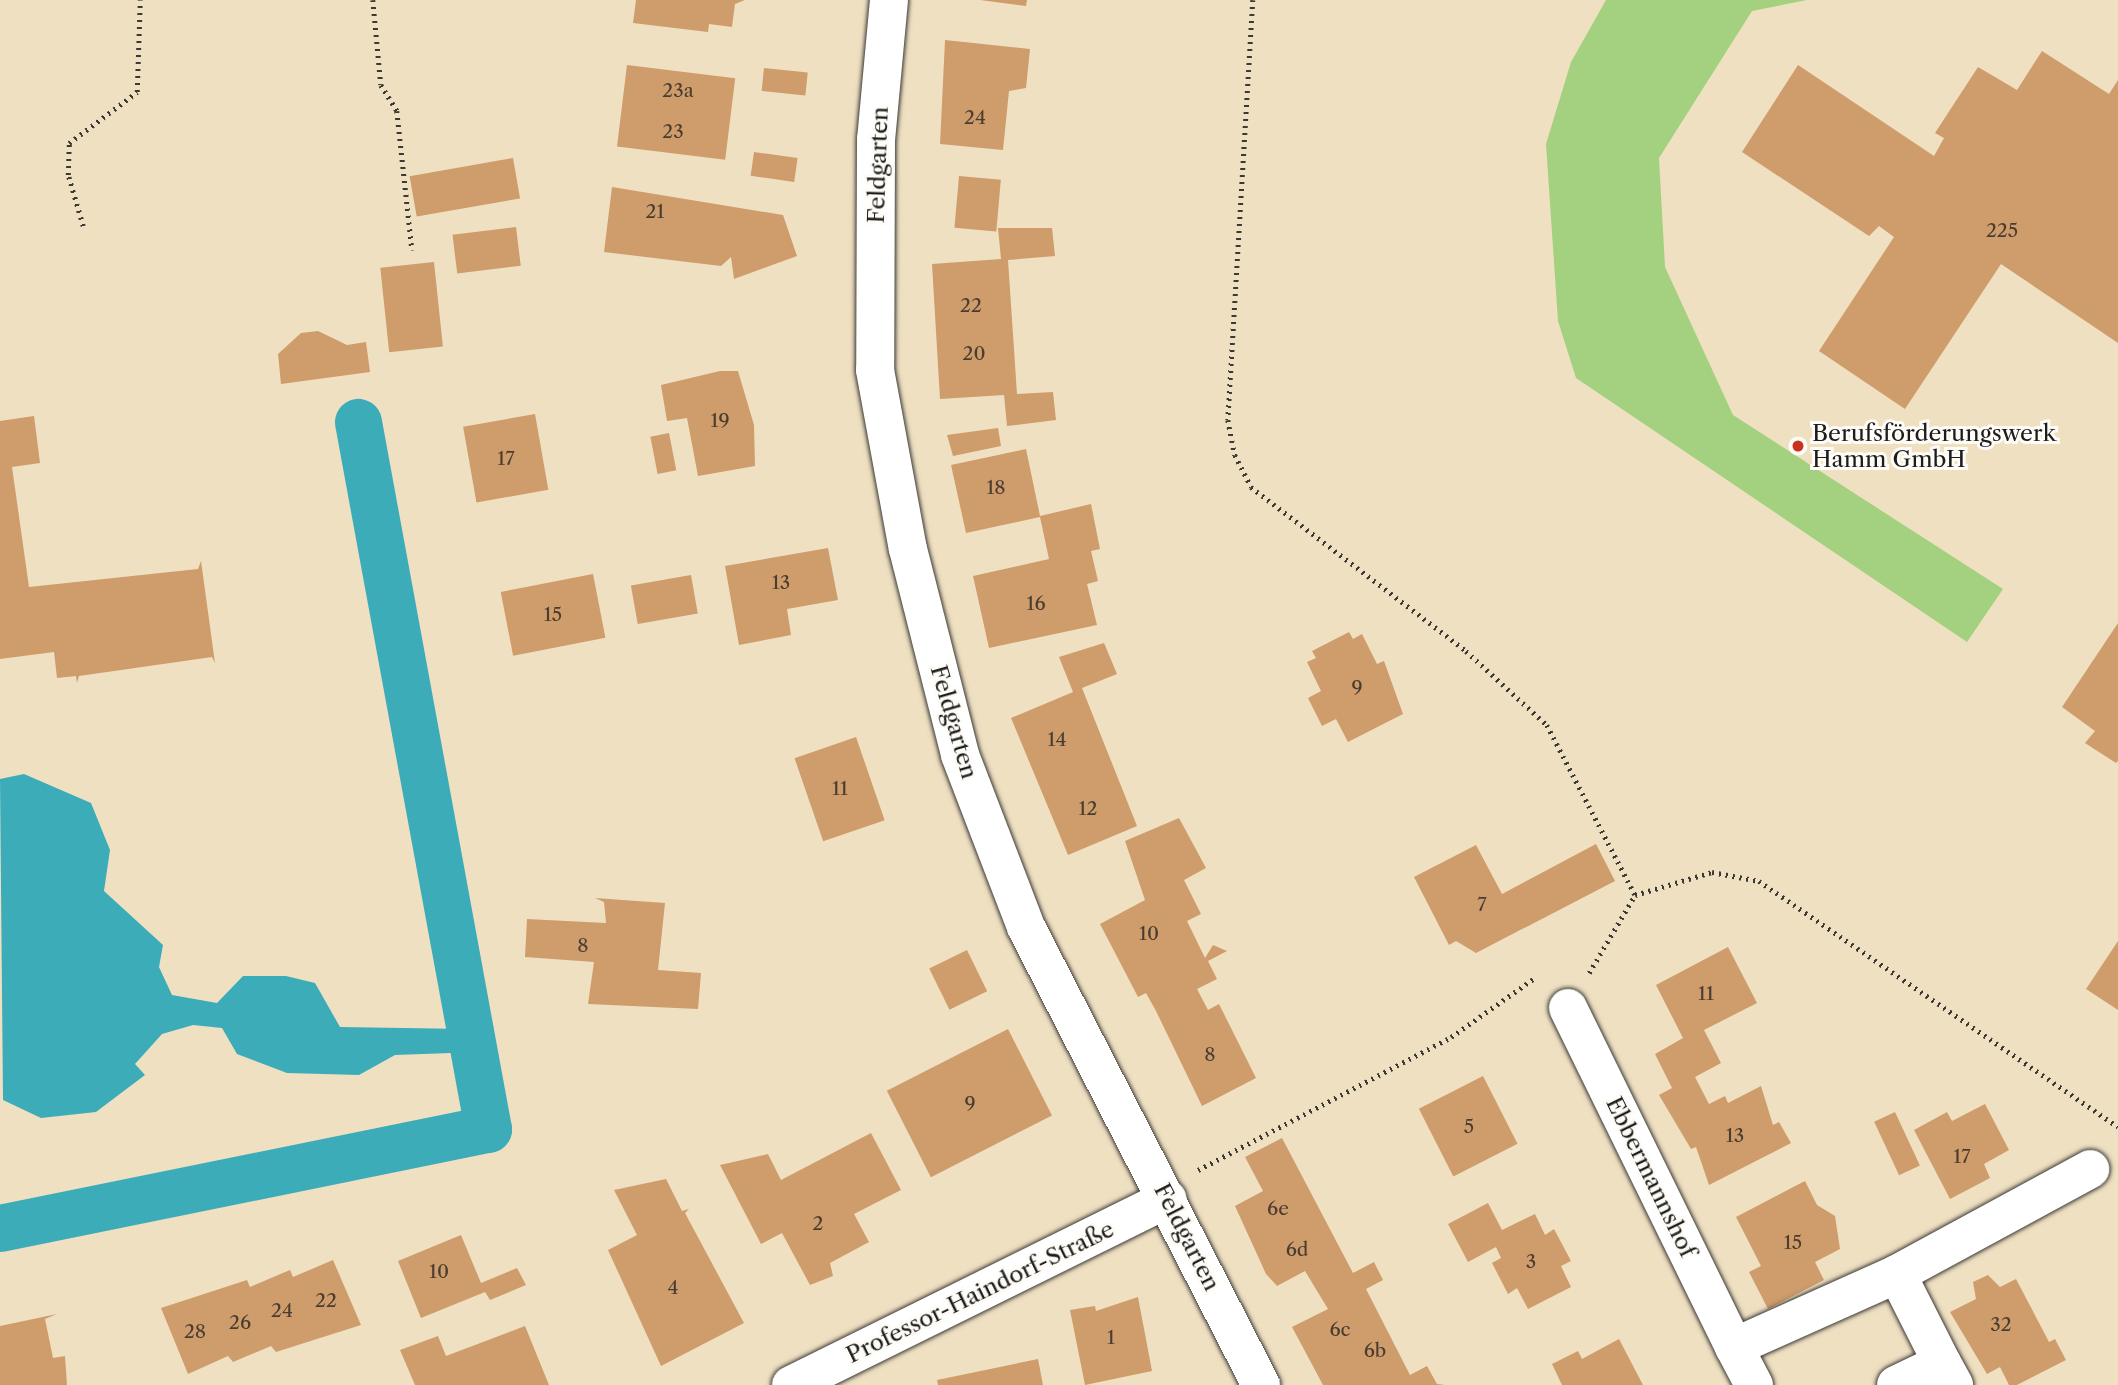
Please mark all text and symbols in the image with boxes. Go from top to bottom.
house number: 23a [662,80,694,102]
street label: Feldgarten [862,106,894,224]
house number: 24 [964,107,986,129]
house number: 23 [662,121,684,143]
house number: 21 [646,201,664,223]
house number: 225 [1986,220,2018,242]
house number: 22 [960,295,982,317]
house number: 20 [963,343,985,365]
house number: 19 [710,410,730,432]
place label: Berufsförderungswerk Hamm GmbH [1812,419,2056,473]
marker: Berufsförderungswerk Hamm GmbH [1790,438,1806,454]
house number: 17 [497,448,515,470]
house number: 18 [986,477,1006,499]
house number: 13 [772,572,790,594]
house number: 16 [1026,593,1046,615]
house number: 15 [544,604,562,626]
street label: Feldgarten [925,662,983,782]
house number: 9 [1351,677,1363,699]
house number: 14 [1048,729,1066,751]
house number: 11 [832,778,848,800]
house number: 12 [1079,798,1097,820]
house number: 7 [1477,894,1487,916]
house number: 10 [1139,923,1159,945]
house number: 8 [577,935,589,957]
house number: 11 [1698,983,1714,1005]
house number: 8 [1204,1044,1216,1066]
street label: Ebbermannshof [1600,1092,1702,1262]
house number: 9 [964,1093,976,1115]
house number: 5 [1464,1116,1474,1138]
house number: 13 [1726,1125,1744,1147]
house number: 17 [1953,1146,1971,1168]
street label: Feldgarten [1148,1179,1226,1295]
house number: 6e [1267,1198,1289,1220]
house number: 2 [813,1213,823,1235]
street label: Professor-Haindorf-Straße [842,1215,1118,1369]
house number: 15 [1784,1232,1802,1254]
house number: 6d [1286,1239,1308,1261]
house number: 3 [1526,1251,1536,1273]
house number: 10 [429,1261,449,1283]
house number: 4 [668,1277,678,1299]
house number: 22 [315,1290,337,1312]
house number: 24 [271,1300,293,1322]
house number: 26 [229,1312,251,1334]
house number: 32 [1990,1314,2012,1336]
house number: 6c [1329,1319,1351,1341]
house number: 28 [184,1321,206,1343]
house number: 1 [1107,1327,1115,1349]
house number: 6b [1364,1340,1386,1362]

